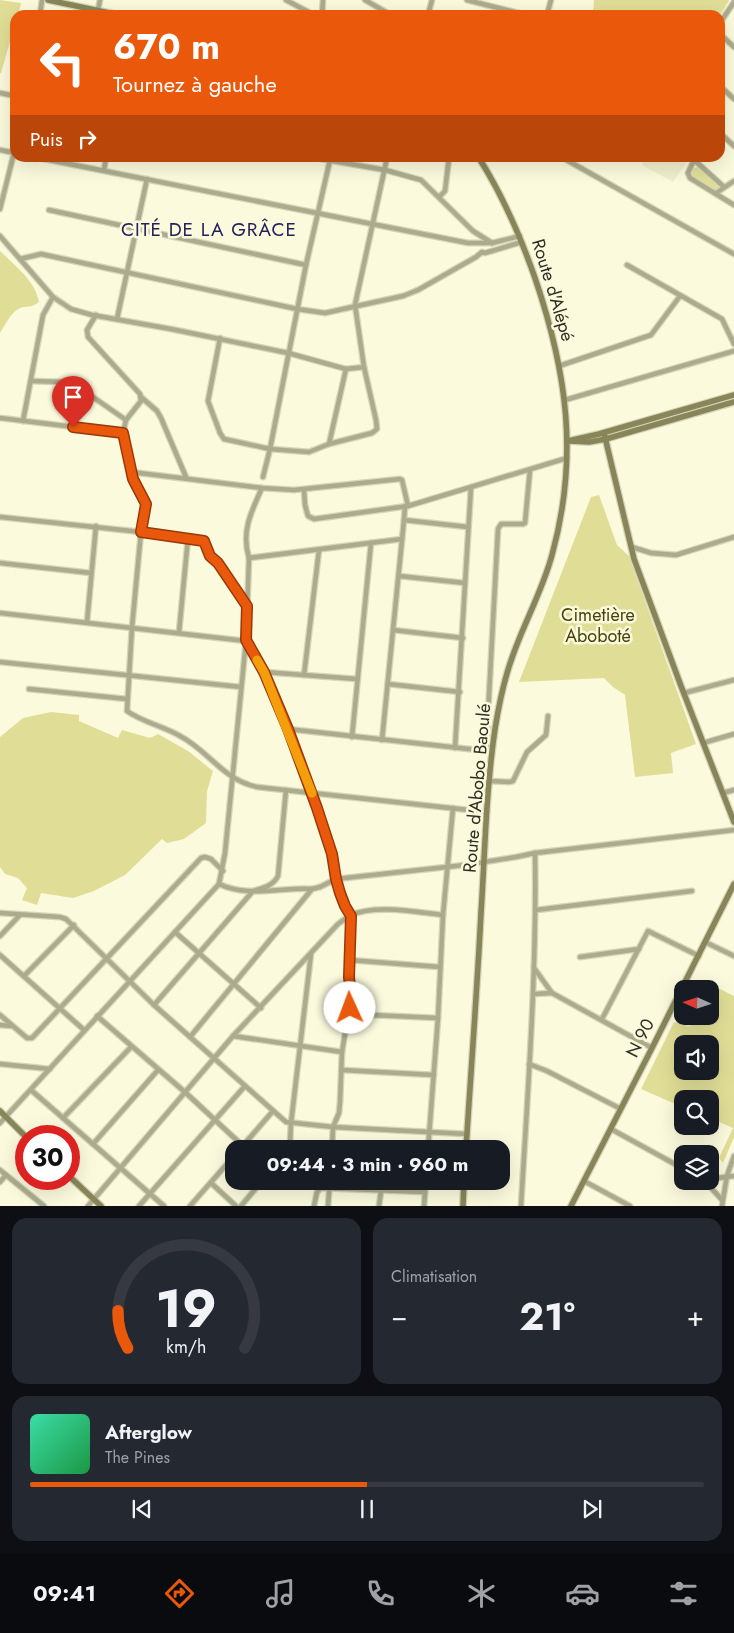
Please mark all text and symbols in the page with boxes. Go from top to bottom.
text: 670 m [113,22,220,72]
icon: left [30,30,95,95]
text: Tournez à gauche [113,68,277,100]
icon: right [73,125,101,153]
text: Puis [30,126,63,153]
district label: CITÉ DE LA GRÂCE [121,216,297,243]
street label: Route d'Alépé [525,236,581,344]
pin [52,376,94,427]
icon: arrive [59,383,87,411]
park label: Cimetière Aboboté [561,602,635,649]
street label: Route d'Abobo Baoulé [457,702,497,874]
north arrow [674,980,719,1025]
map controls [674,980,719,1190]
position arrow [323,981,375,1033]
street label: N 90 [619,1014,661,1062]
button: sound [674,1035,719,1080]
button: search [674,1090,719,1135]
speed limit sign: 30 [15,1125,80,1190]
button: layers [674,1145,719,1190]
text: 09:44 · 3 min · 960 m [267,1151,468,1178]
text: Climatisation [391,1265,477,1288]
text: 19 [156,1271,217,1347]
text: 21° [519,1289,575,1344]
text: − [391,1296,408,1337]
text: + [687,1296,704,1337]
text: km/h [166,1334,207,1360]
text: Afterglow [105,1419,192,1446]
text: The Pines [105,1446,170,1469]
icon: previous [128,1495,156,1523]
icon: pause [353,1495,381,1523]
icon: next [578,1495,606,1523]
icon: directions [162,1576,197,1611]
icon: music [263,1576,298,1611]
icon: phone [363,1576,398,1611]
icon: climate [464,1576,499,1611]
icon: car [565,1576,600,1611]
icon: filters [666,1576,701,1611]
text: 09:41 [33,1577,96,1609]

